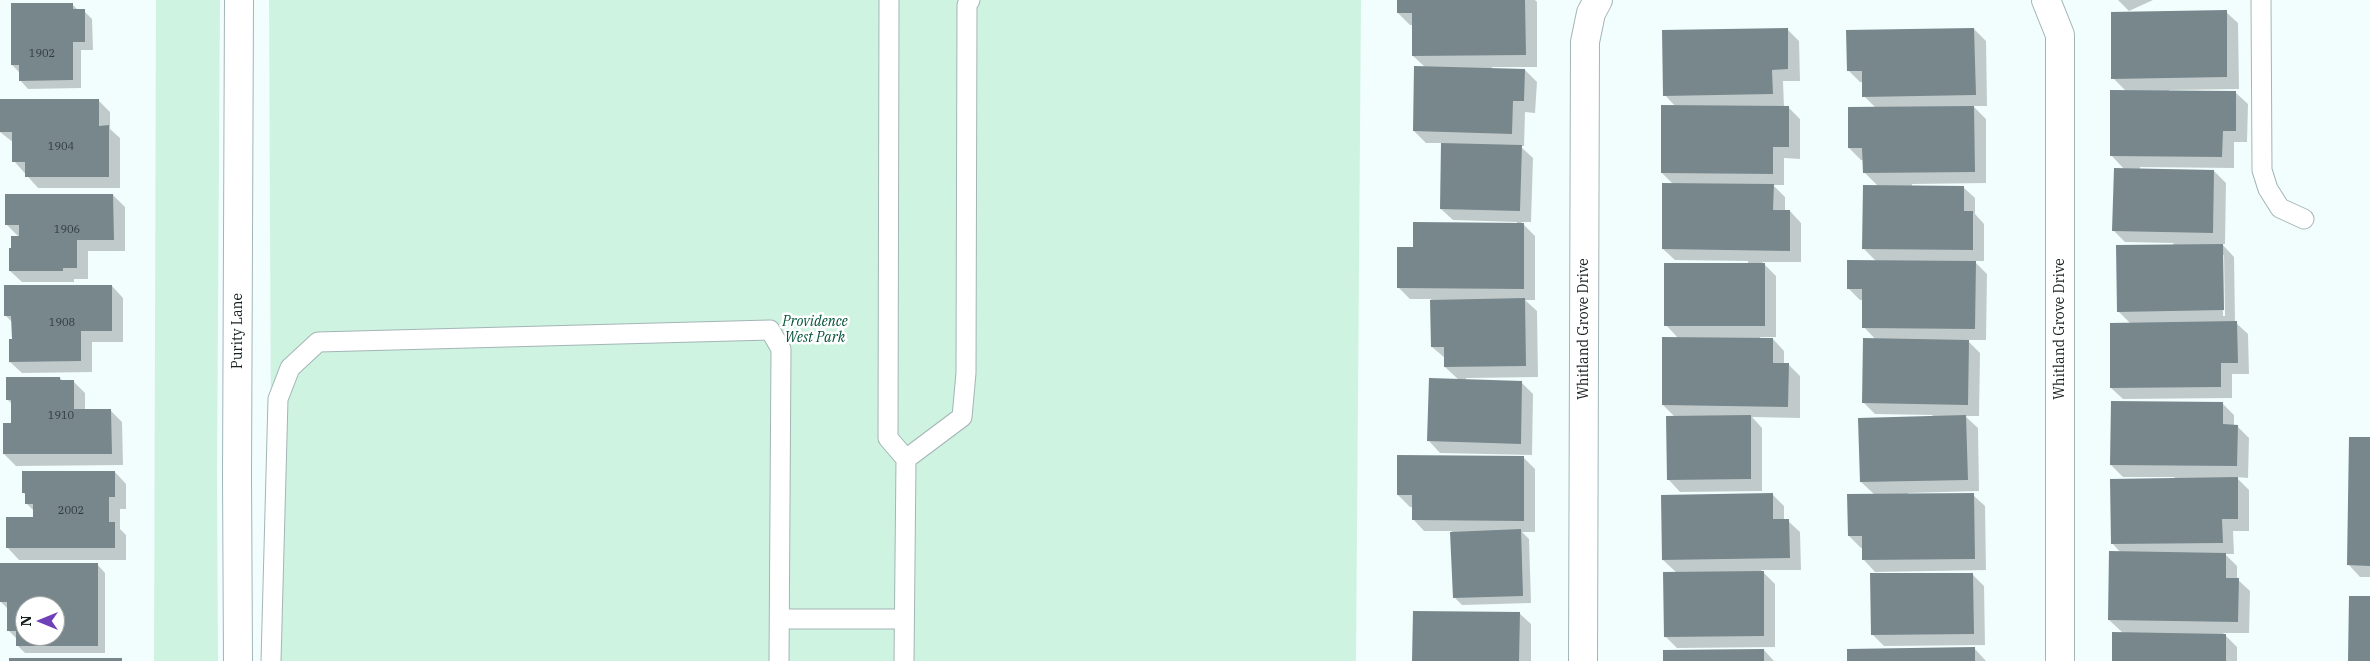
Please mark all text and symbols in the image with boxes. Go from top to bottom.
house number: 1902 [29,47,55,61]
house number: 1904 [48,140,74,154]
house number: 1906 [54,223,80,237]
street label: Whitland Grove Drive [1576,258,1592,400]
street label: Whitland Grove Drive [2052,258,2068,400]
street label: Purity Lane [230,293,246,369]
park label: Providence West Park [782,314,848,347]
house number: 1908 [49,316,75,330]
house number: 1910 [48,409,74,423]
house number: 2002 [58,504,84,518]
north arrow [15,596,65,646]
text: N [17,615,35,627]

